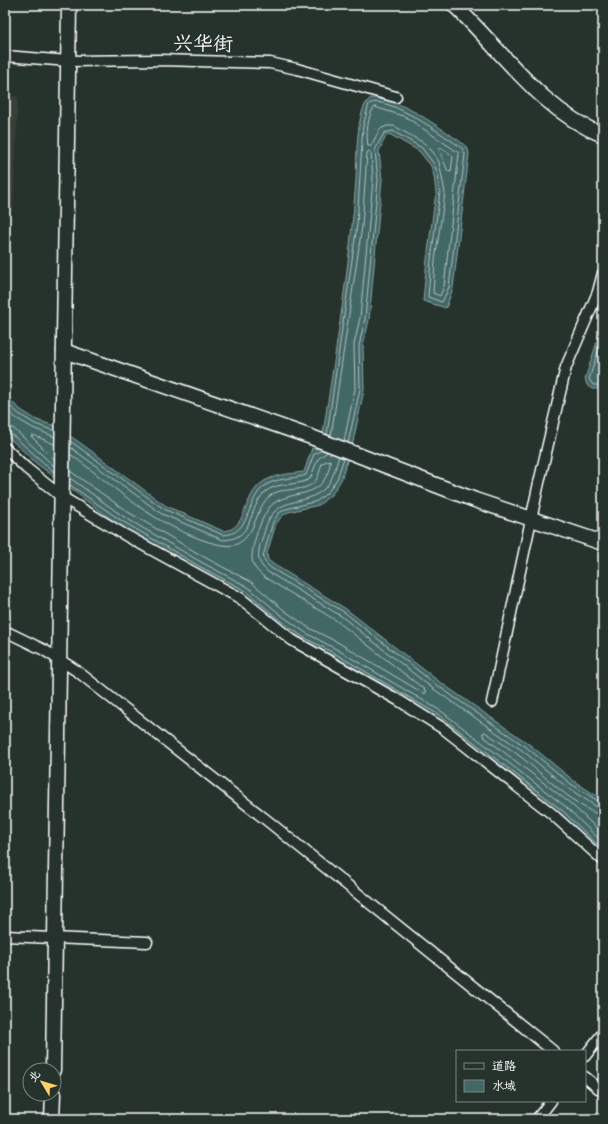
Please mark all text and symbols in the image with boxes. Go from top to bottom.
street label: 兴华街 [173,30,233,57]
legend [456,1050,586,1102]
text: 道路 [492,1058,516,1074]
north arrow [22,1062,62,1102]
text: 北 [25,1067,43,1084]
text: 水域 [492,1078,516,1094]

